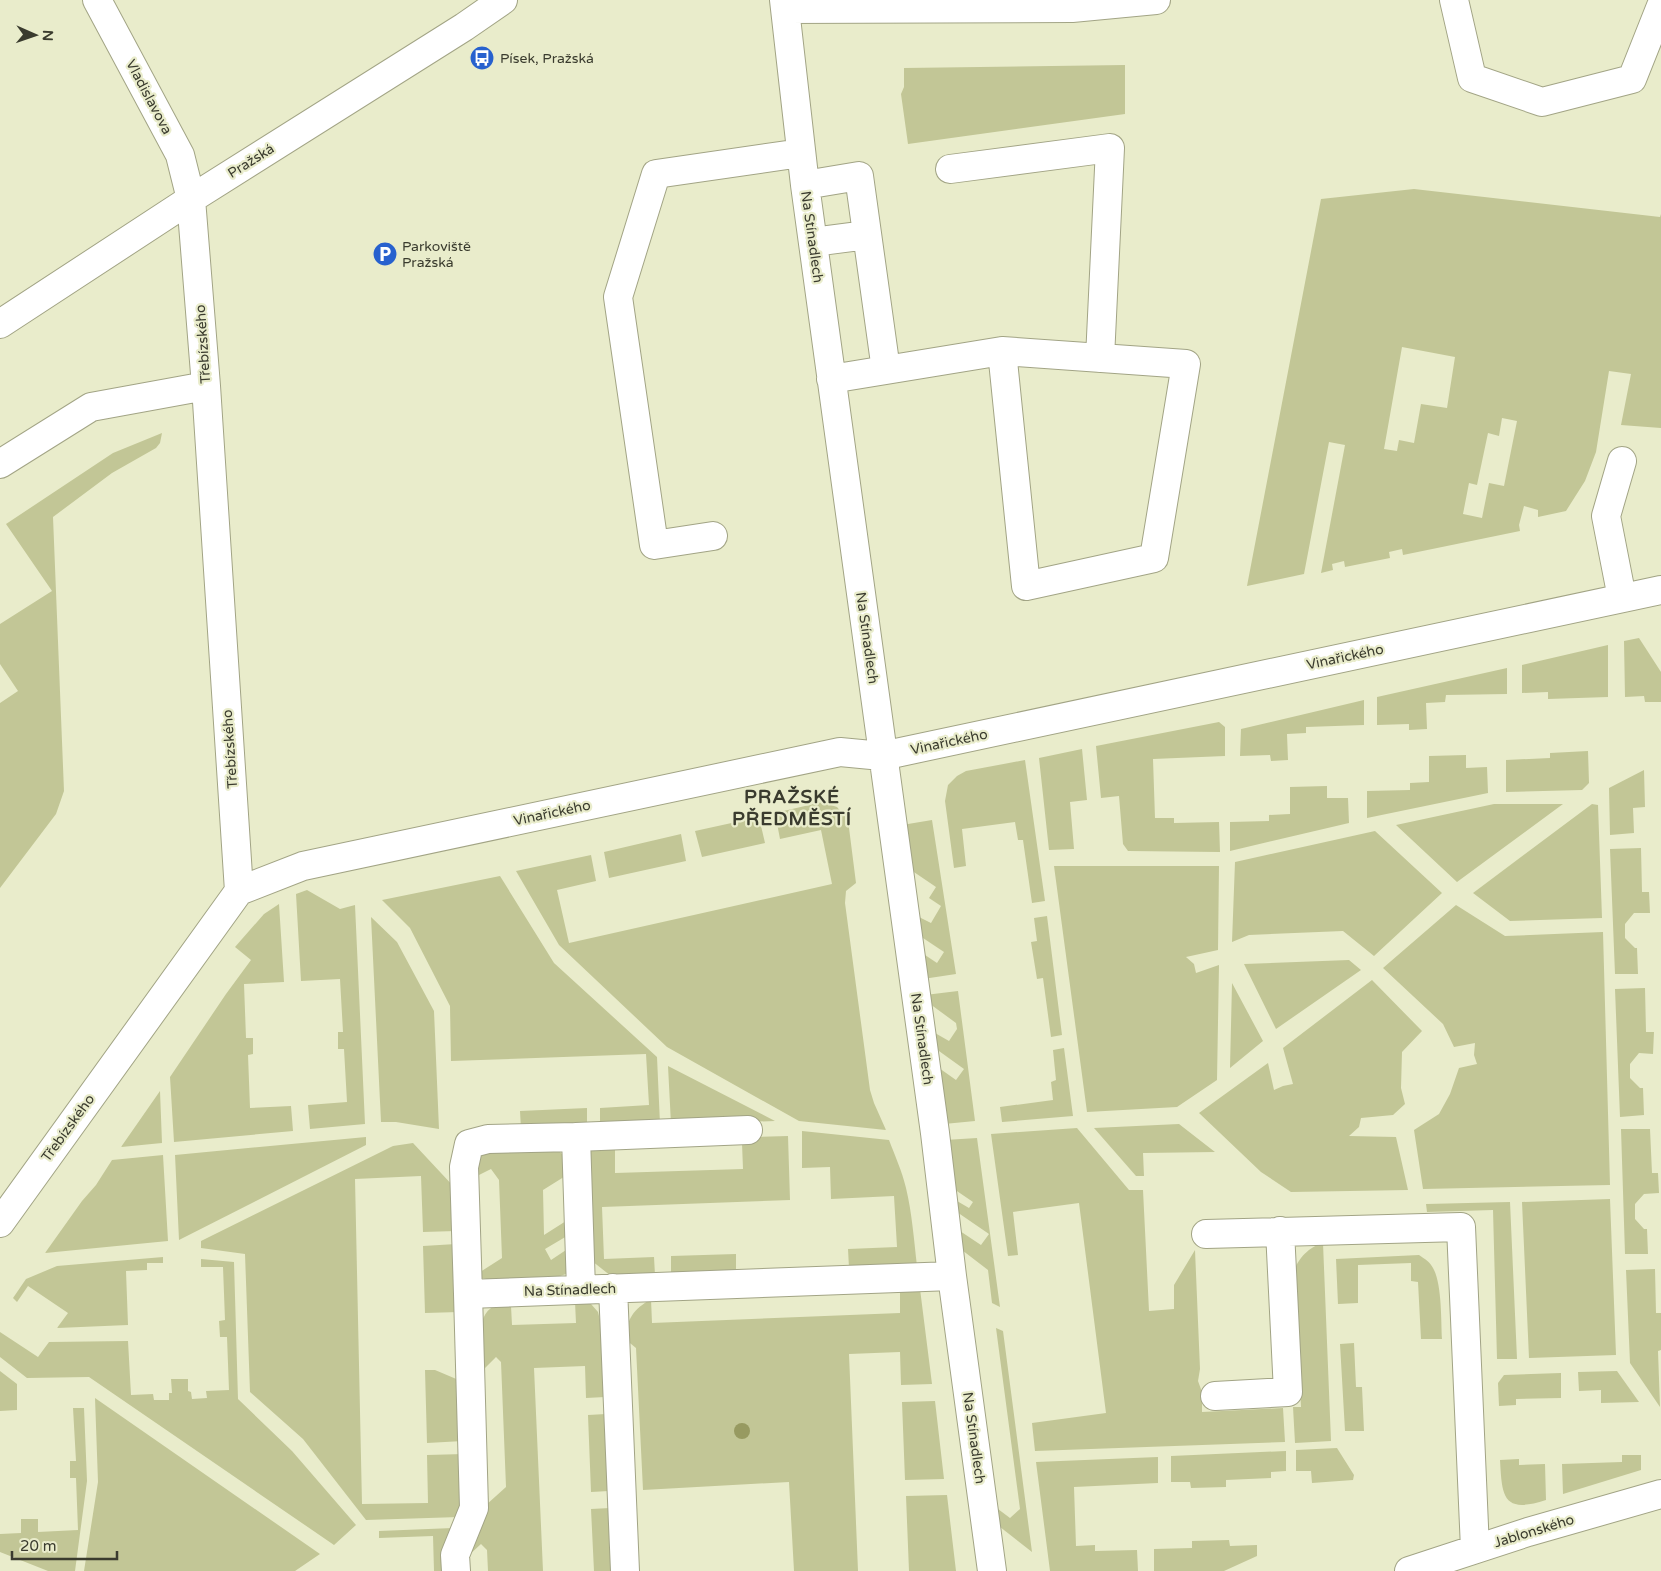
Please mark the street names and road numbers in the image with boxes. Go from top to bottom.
street label: Vladislavova [122,57,176,137]
street label: Pražská [225,140,277,182]
street label: Na Stínadlech [797,190,827,284]
street label: Třebízského [192,304,214,384]
street label: Na Stínadlech [852,591,882,685]
street label: Vinařického [1305,641,1385,673]
street label: Třebízského [219,709,241,789]
street label: Vinařického [909,726,989,758]
street label: Vinařického [512,797,592,829]
street label: Na Stínadlech [907,992,937,1086]
street label: Třebízského [38,1091,98,1165]
street label: Na Stínadlech [523,1280,617,1300]
street label: Na Stínadlech [959,1391,989,1485]
street label: Jablonského [1492,1511,1576,1551]

